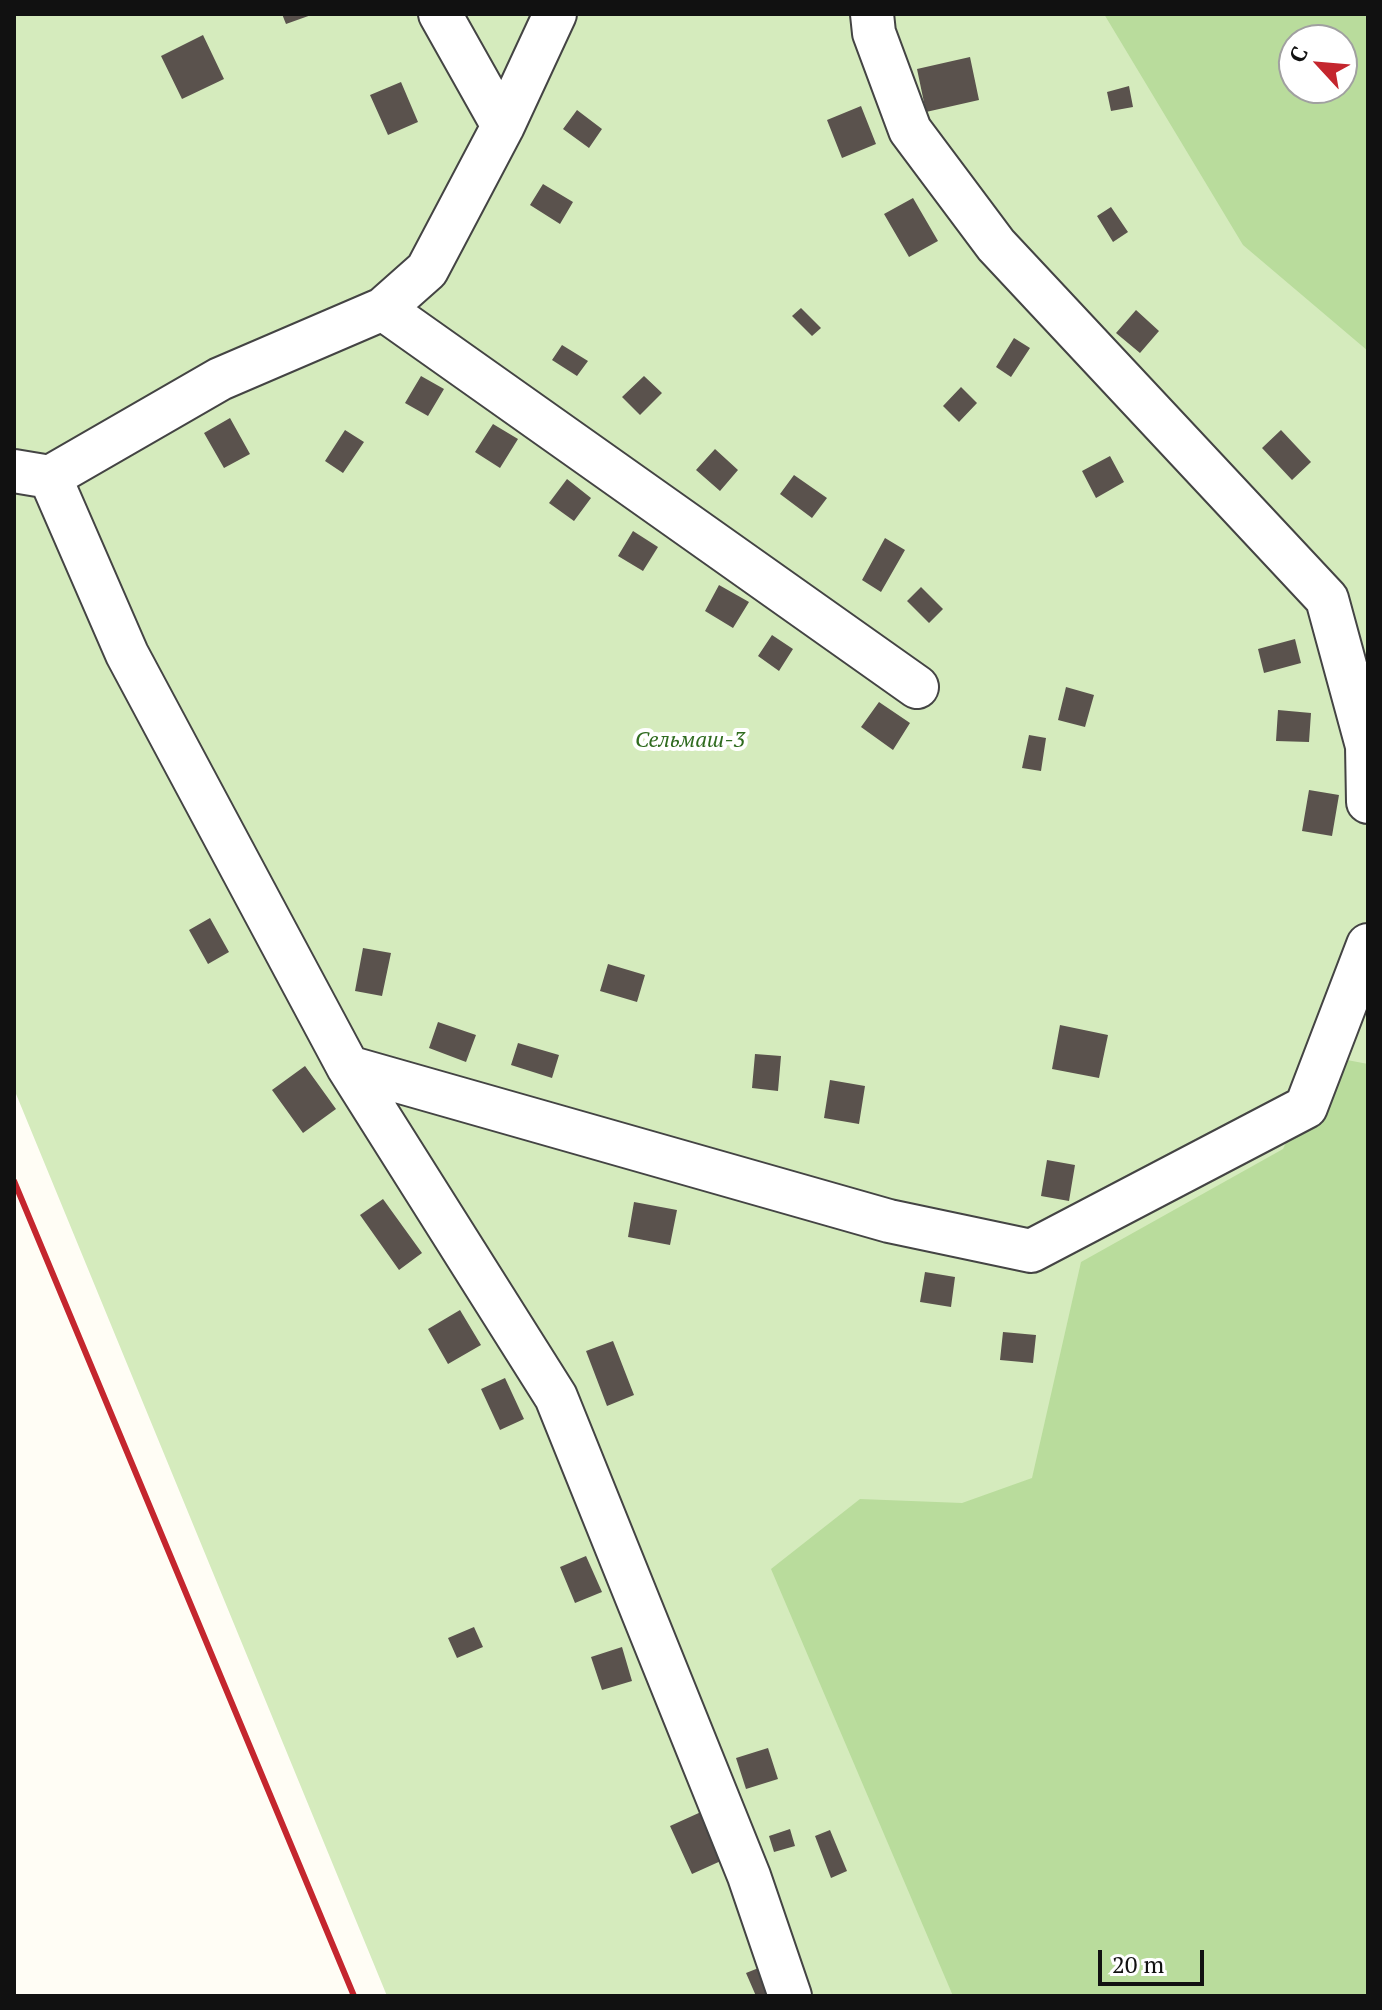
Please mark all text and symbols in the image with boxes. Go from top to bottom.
north arrow [1278,24,1358,104]
text: С [1282,41,1314,67]
park label: Сельмаш-3 [635,728,745,754]
scale bar [1102,1934,1208,1984]
text: 20 m [1112,1948,1164,1980]

